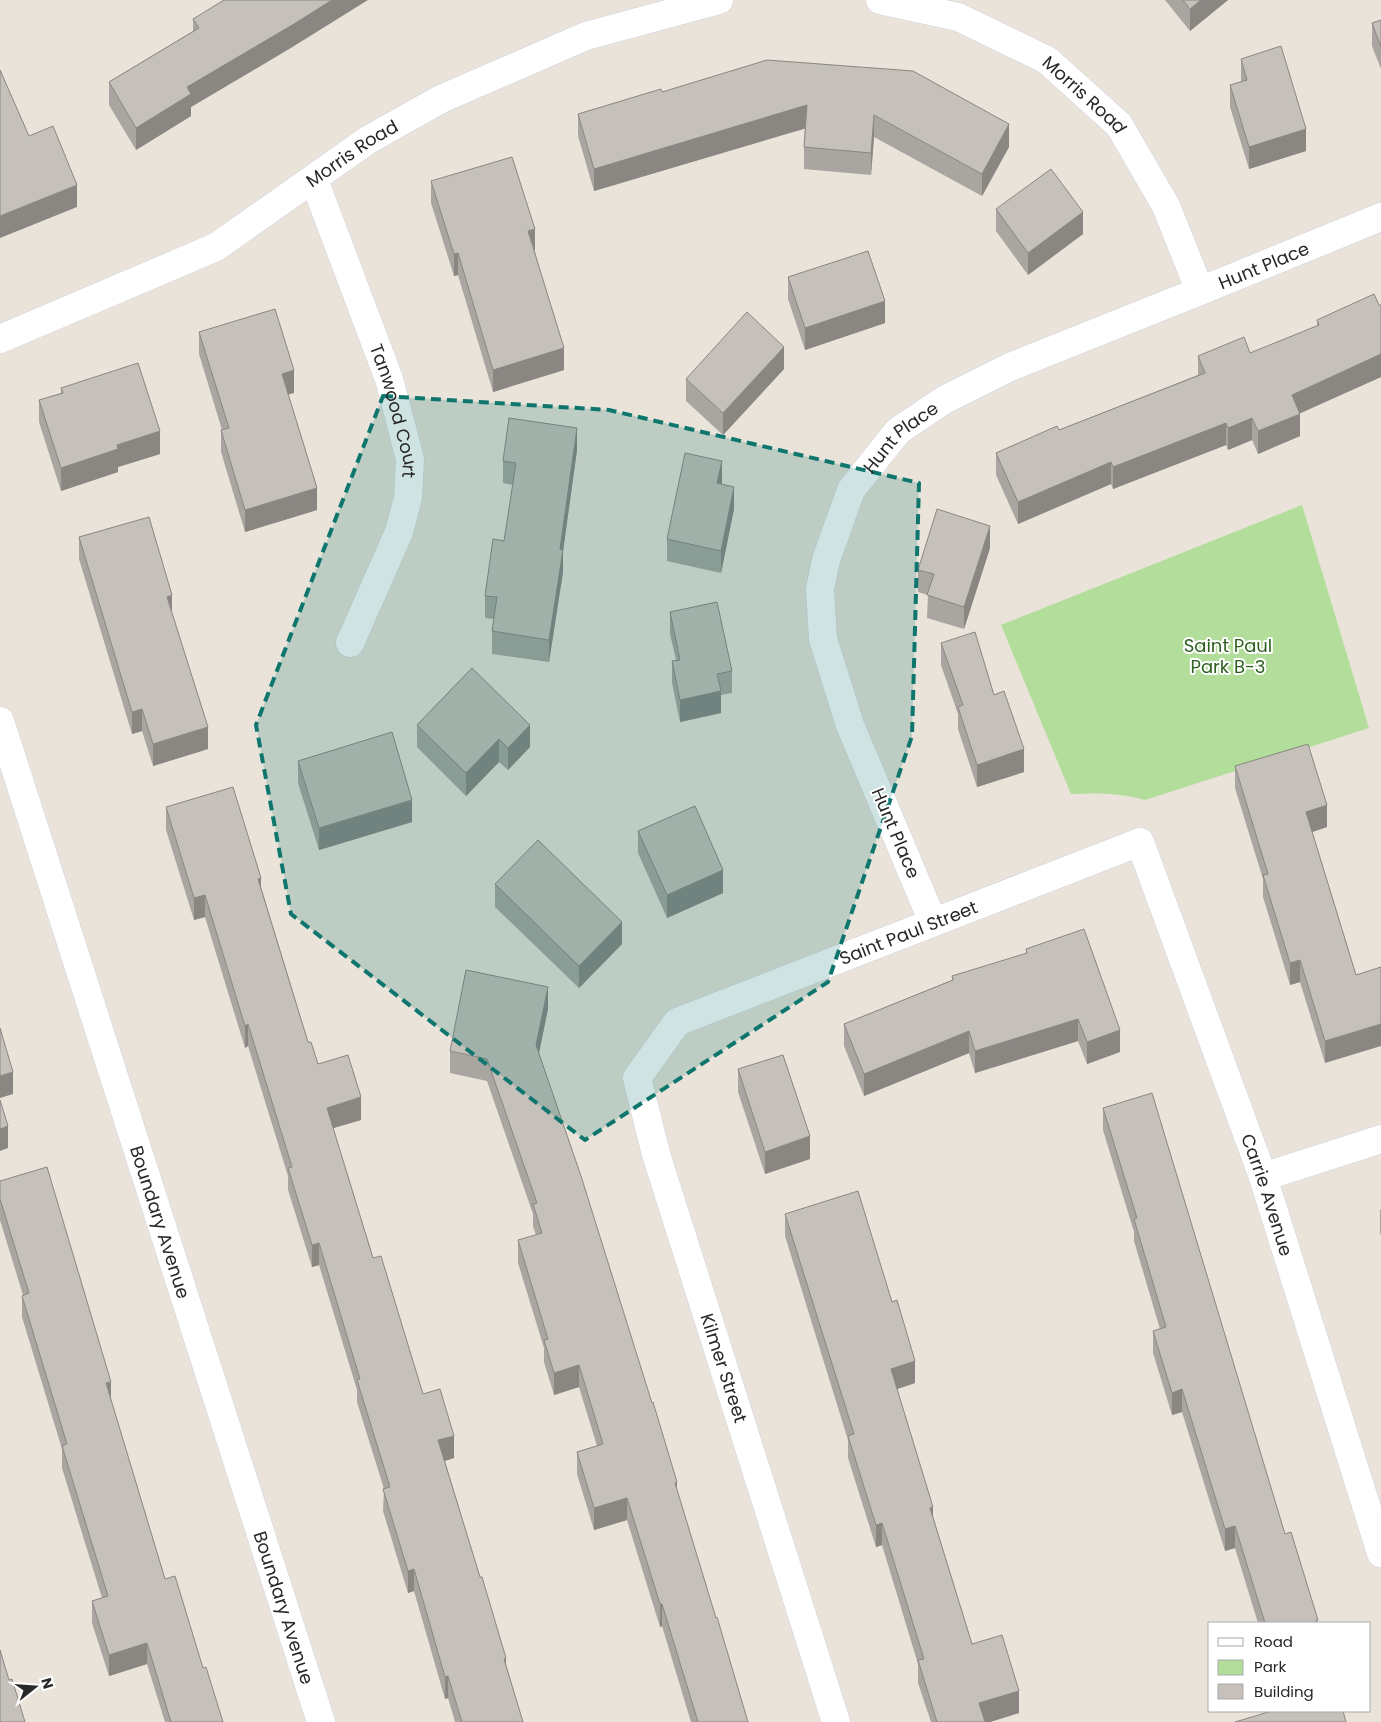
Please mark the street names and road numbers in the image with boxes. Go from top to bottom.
street label: Morris Road [1037,50,1133,138]
street label: Morris Road [301,113,402,193]
street label: Hunt Place [1214,235,1313,295]
street label: Tanwood Court [364,340,424,478]
street label: Hunt Place [857,395,943,478]
street label: Hunt Place [866,784,926,882]
street label: Saint Paul Street [835,894,981,970]
street label: Carrie Avenue [1236,1130,1300,1259]
street label: Boundary Avenue [124,1142,197,1302]
street label: Kilmer Street [695,1310,753,1426]
street label: Boundary Avenue [248,1528,321,1687]

